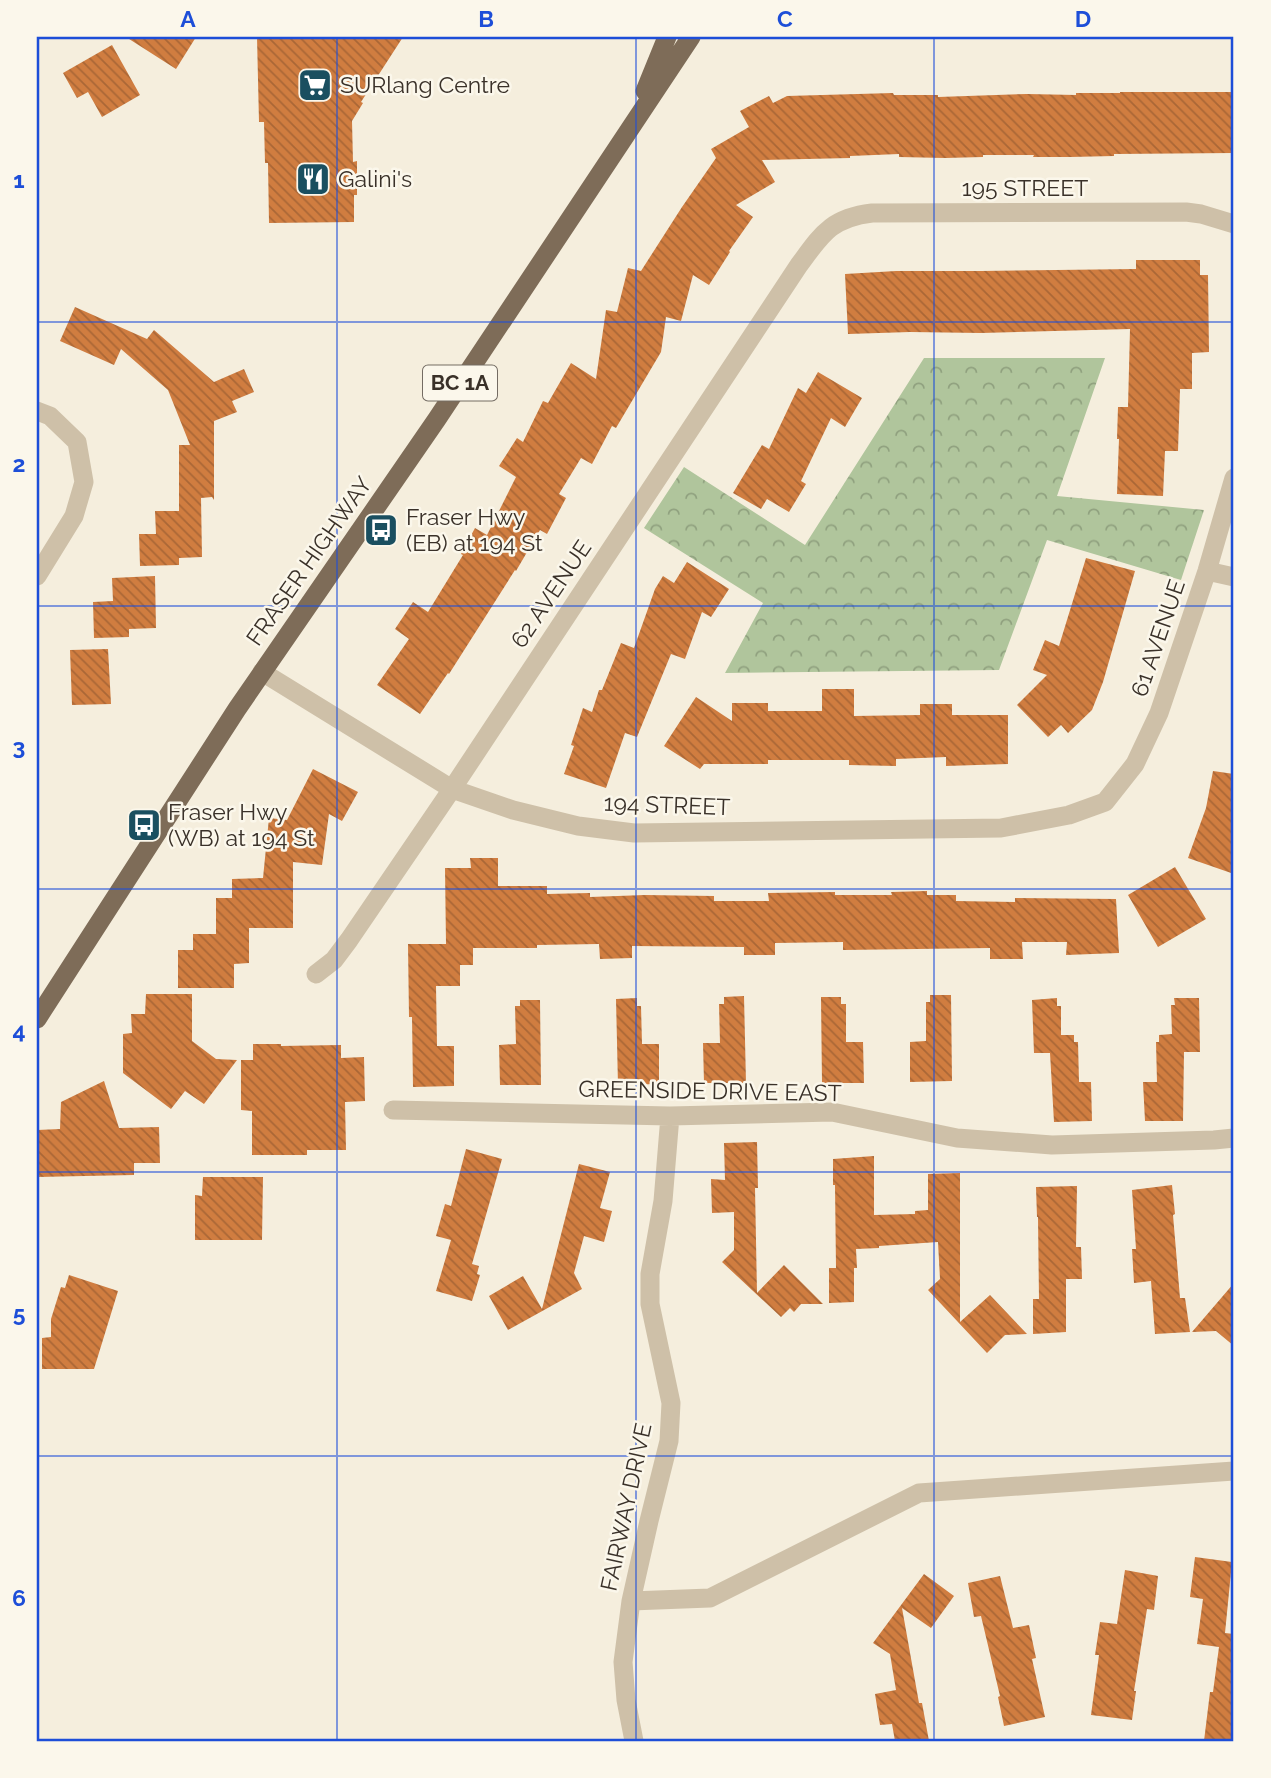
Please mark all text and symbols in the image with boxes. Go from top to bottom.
text: A [180,5,196,32]
text: B [478,5,494,32]
text: C [777,5,793,32]
text: D [1075,5,1091,32]
supermarket icon: SURlang Centre [296,66,334,104]
place label: SURlang Centre [340,71,510,98]
restaurant icon: Galini's [294,160,332,198]
place label: Galini's [338,165,412,192]
text: 1 [13,166,25,193]
street label: 195 STREET [962,174,1088,201]
road number: BC 1A [423,366,497,400]
text: 2 [13,450,25,477]
street label: FRASER HIGHWAY [240,471,377,650]
place label: Fraser Hwy (EB) at 194 St [406,503,543,556]
bus stop icon: Fraser Hwy (EB) at 194 St [362,511,400,549]
street label: 62 AVENUE [505,535,596,653]
street label: 61 AVENUE [1125,576,1190,700]
text: 3 [13,733,25,760]
street label: 194 STREET [603,789,731,820]
place label: Fraser Hwy (WB) at 194 St [168,798,315,851]
bus stop icon: Fraser Hwy (WB) at 194 St [125,806,163,844]
text: 4 [12,1017,26,1044]
street label: GREENSIDE DRIVE EAST [578,1075,842,1106]
text: 5 [13,1300,26,1327]
street label: FAIRWAY DRIVE [595,1420,657,1593]
text: 6 [12,1584,26,1611]

